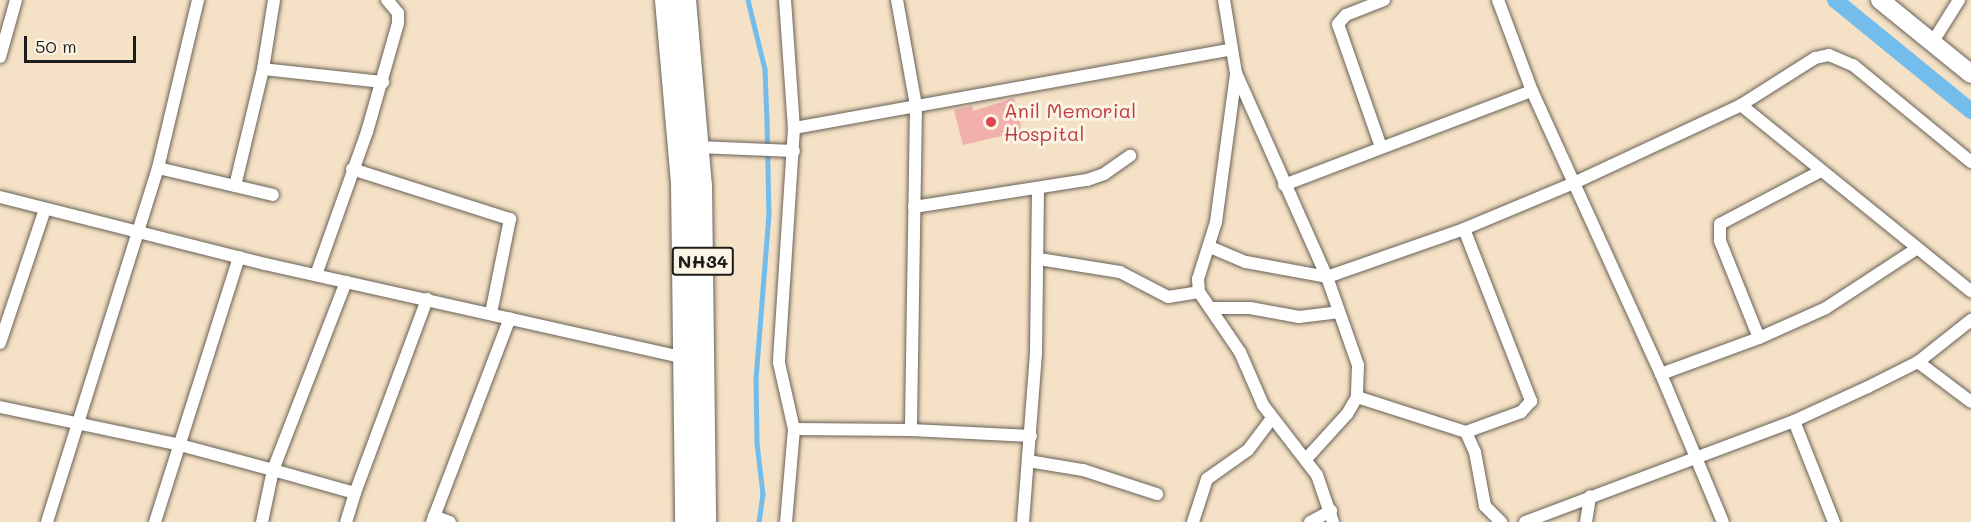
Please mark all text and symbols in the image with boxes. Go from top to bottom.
scale bar [27,24,140,62]
text: 50 m [35,34,77,58]
place label: Anil Memorial Hospital [1004,98,1136,145]
marker: Anil Memorial Hospital [982,113,1000,131]
road number: NH34 [672,246,734,276]

